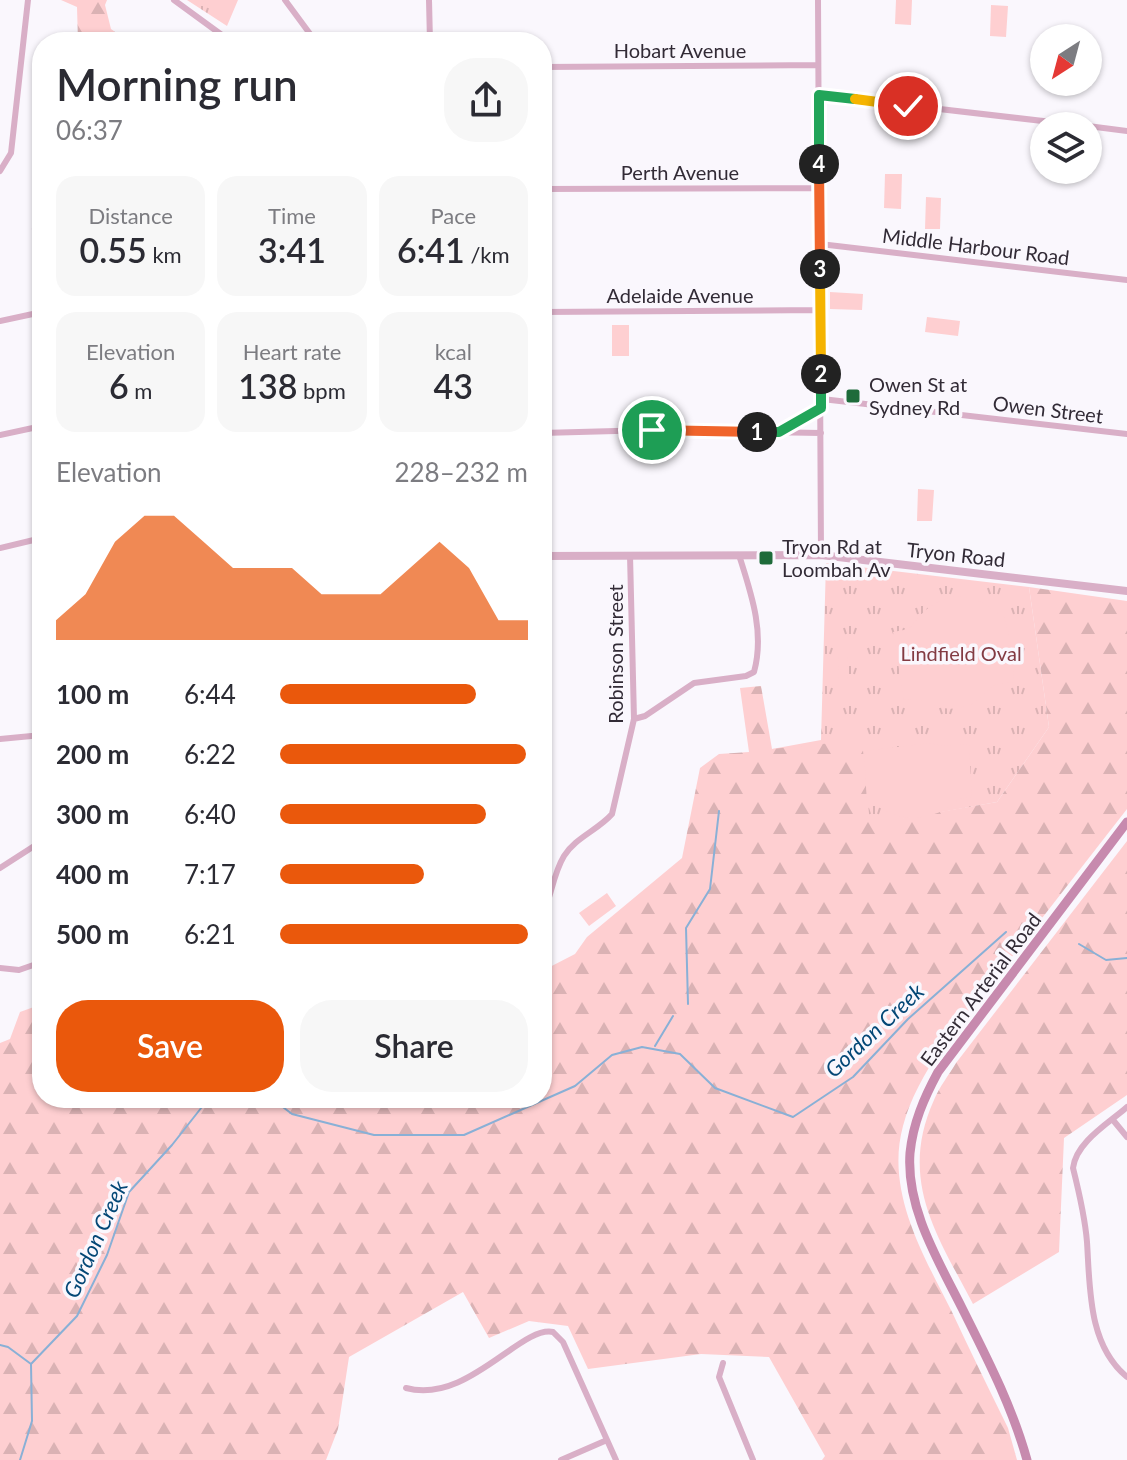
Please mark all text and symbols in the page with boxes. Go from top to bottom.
north arrow [1030,24,1102,96]
map controls [1030,24,1102,184]
street label: Hobart Avenue [614,38,746,62]
text: Morning run [56,58,298,110]
button: share [444,58,528,142]
pin [874,72,942,140]
icon: check [886,84,930,128]
button: layers [1030,112,1102,184]
text: 06:37 [56,114,123,146]
pin: 4 [799,144,839,184]
text: 4 [813,150,825,177]
street label: Perth Avenue [621,160,739,184]
text: Distance [88,202,173,229]
text: Time [268,202,316,229]
text: Pace [430,202,476,229]
street label: Middle Harbour Road [881,223,1071,269]
text: 0.55 [80,229,147,270]
text: 3:41 [258,229,326,270]
text: 6:41 [397,229,465,270]
text: km [147,241,182,268]
text: /km [465,241,510,268]
pin: 3 [800,249,840,289]
text: 3 [814,255,826,282]
street label: Adelaide Avenue [607,283,753,307]
text: Elevation [86,338,175,365]
text: Heart rate [243,338,341,365]
text: kcal [435,338,472,365]
pin: 2 [801,354,841,394]
text: 2 [815,360,827,387]
text: 6 [109,365,129,406]
text: 138 [238,365,297,406]
text: 43 [434,365,473,406]
place label: Owen St at Sydney Rd [869,372,967,419]
text: m [129,377,152,404]
text: bpm [297,377,346,404]
marker: Owen St at Sydney Rd [844,387,862,405]
street label: Owen Street [991,390,1105,428]
pin [618,396,686,464]
icon: arrive [630,408,674,452]
pin: 1 [737,412,777,452]
text: 1 [751,418,763,445]
text: Elevation [56,456,162,488]
text: 228–232 m [394,456,528,488]
place label: Tryon Rd at Loombah Av [782,534,891,581]
street label: Tryon Road [906,537,1006,571]
marker: Tryon Rd at Loombah Av [757,549,775,567]
street label: Robinson Street [603,584,627,724]
park label: Lindfield Oval [900,641,1022,665]
text: 100 m [56,678,129,710]
text: 6:44 [184,678,236,710]
text: 200 m [56,738,129,770]
text: 6:22 [184,738,236,770]
text: 300 m [56,798,129,830]
text: 6:40 [184,798,236,830]
text: 400 m [56,858,129,890]
text: 7:17 [184,858,236,890]
street label: Eastern Arterial Road [915,908,1045,1070]
text: 500 m [56,918,129,950]
text: 6:21 [184,918,236,950]
water label: Gordon Creek [819,977,929,1083]
button: Save [56,1000,284,1092]
button: Share [300,1000,528,1092]
water label: Gordon Creek [57,1176,133,1302]

